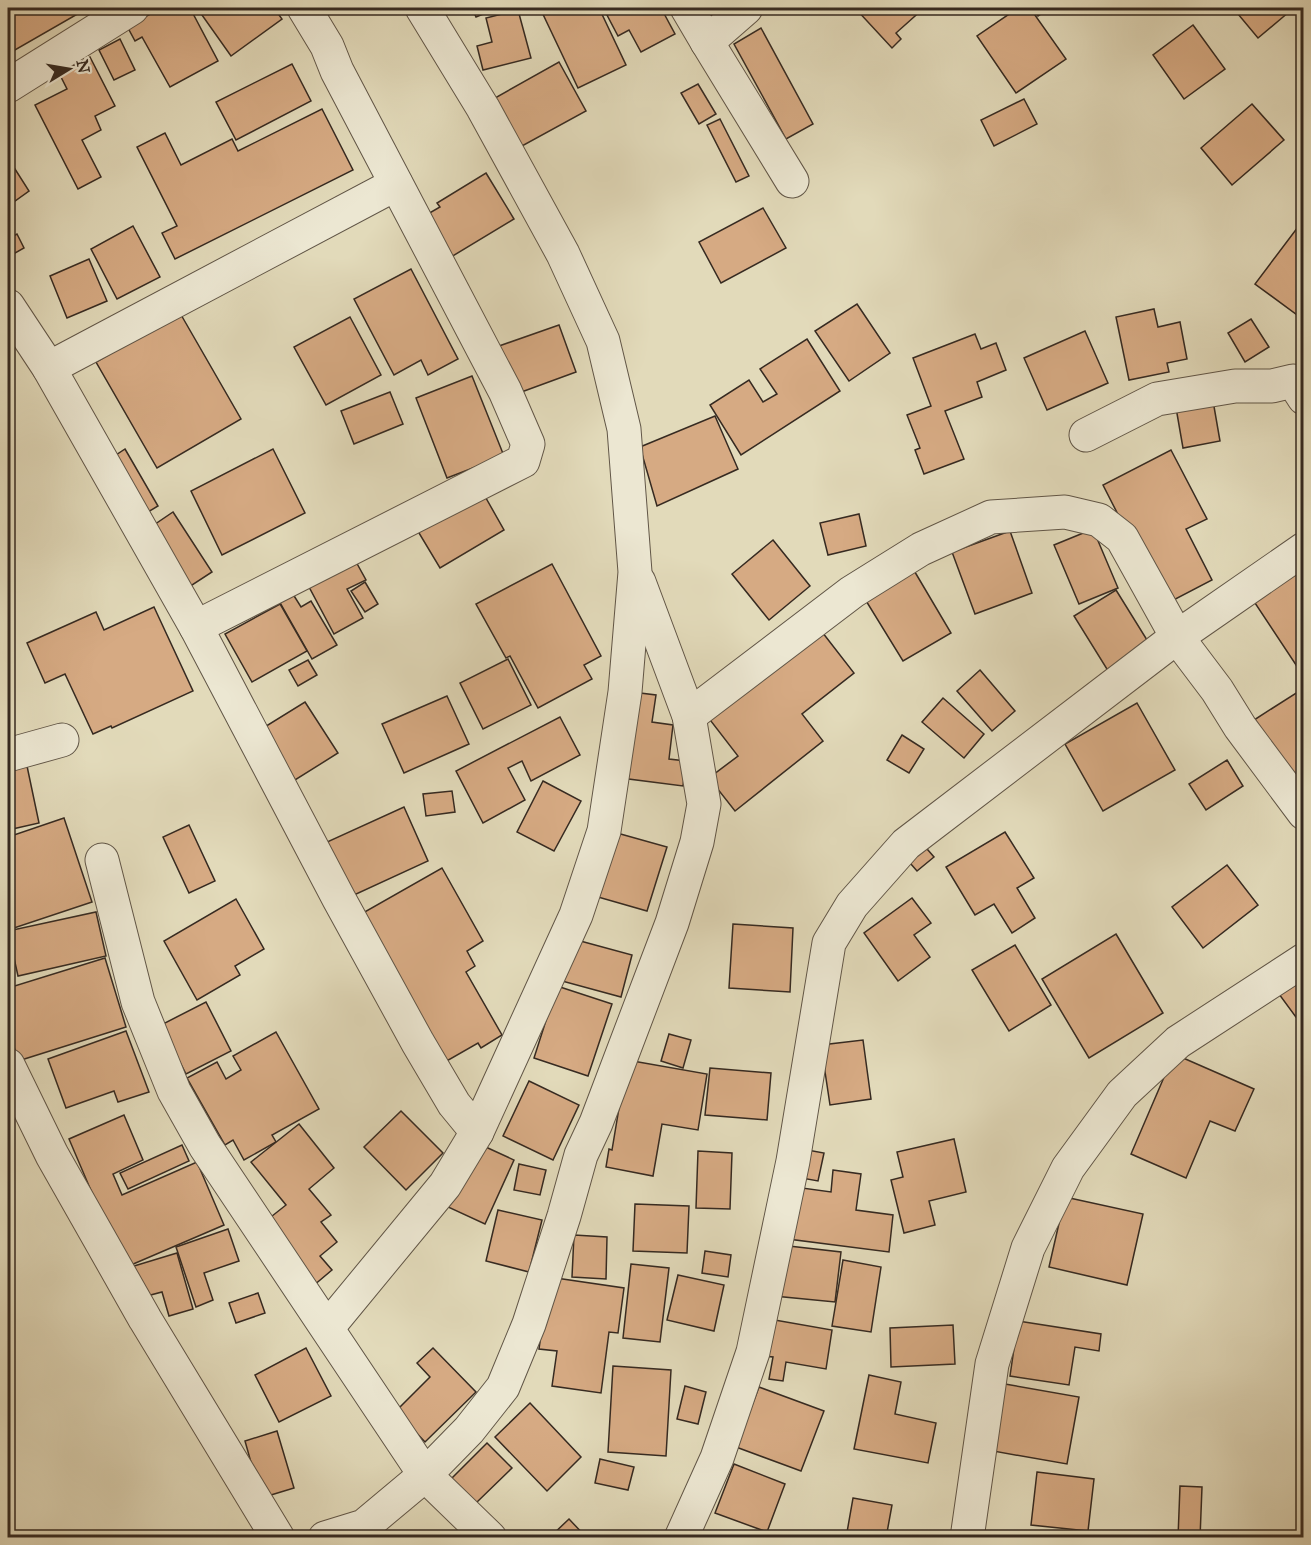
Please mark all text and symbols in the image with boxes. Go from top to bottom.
north arrow [39,39,99,99]
text: N [73,58,94,75]

